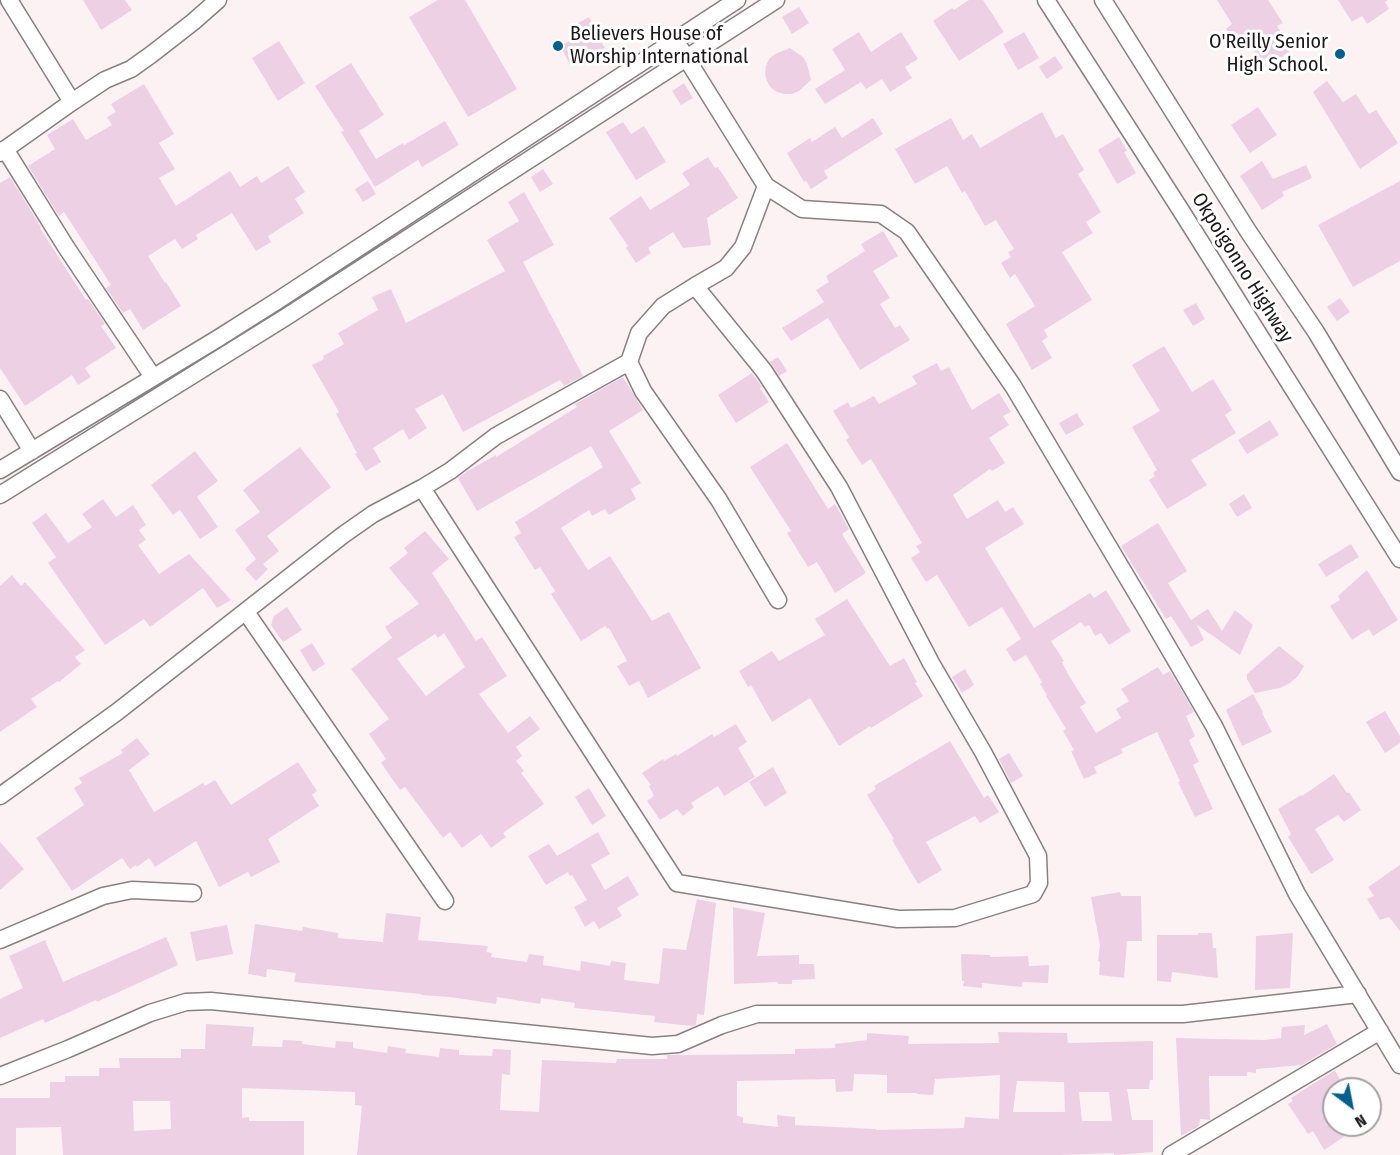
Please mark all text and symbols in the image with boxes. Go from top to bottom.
place label: Believers House of Worship International [570,22,748,69]
place label: O'Reilly Senior High School. [1209,30,1328,77]
marker: Believers House of Worship International [551,39,565,53]
marker: O'Reilly Senior High School. [1333,47,1347,61]
street label: Okpoigonno Highway [1186,189,1298,347]
north arrow [1322,1077,1382,1137]
text: N [1352,1110,1370,1132]

